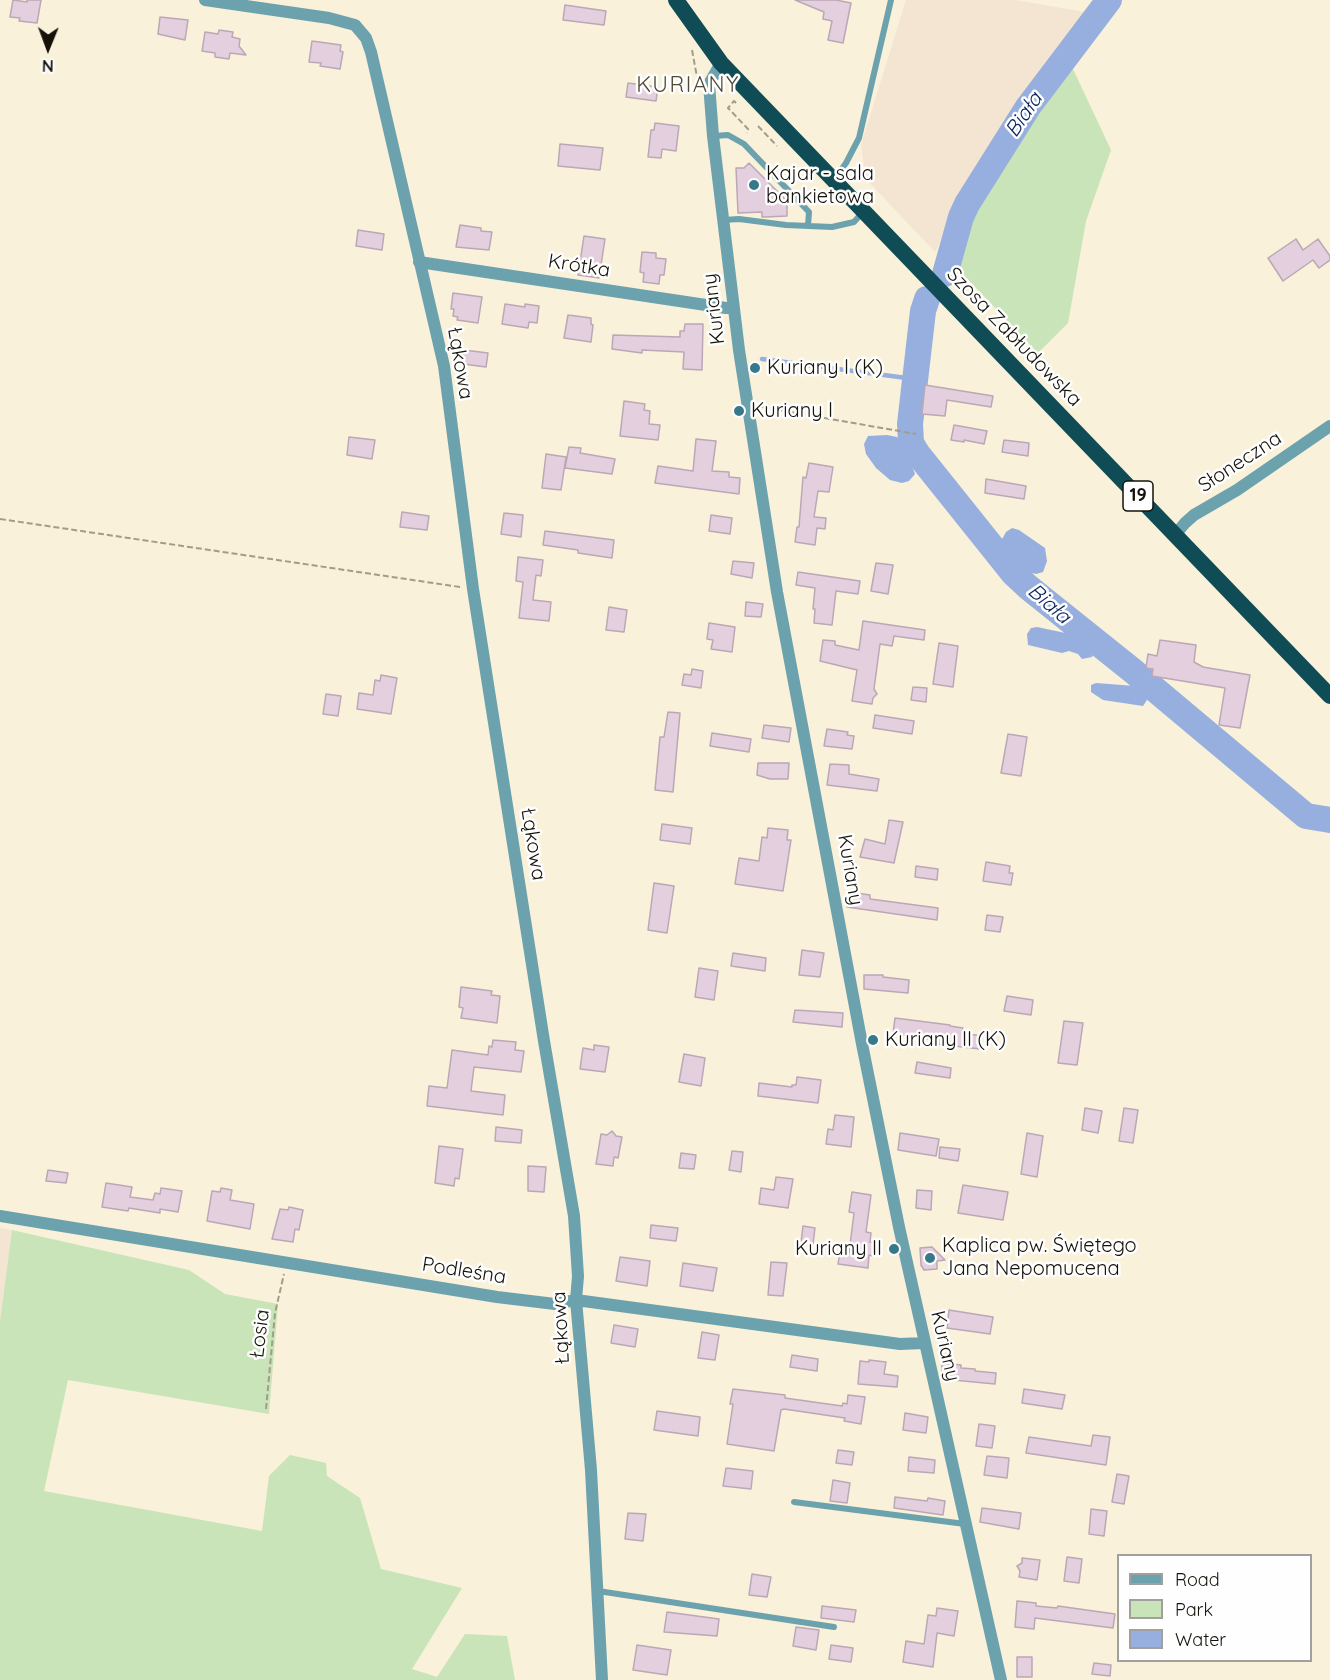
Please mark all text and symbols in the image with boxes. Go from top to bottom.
north arrow [18,18,78,78]
text: N [42,56,54,76]
district label: KURIANY [636,72,740,98]
water label: Biała [1000,88,1048,142]
place label: Kajar - sala bankietowa [766,162,874,209]
marker: Kajar - sala bankietowa [747,178,761,192]
street label: Krótka [546,249,612,283]
street label: Szosa Zabłudowska [941,262,1087,412]
street label: Kuriany [698,272,730,346]
street label: Łąkowa [442,325,478,401]
place label: Kuriany I (K) [767,356,883,380]
marker: Kuriany I (K) [748,361,762,375]
place label: Kuriany I [751,399,833,423]
marker: Kuriany I [732,404,746,418]
street label: Słoneczna [1194,426,1286,498]
road number: 19 [1123,481,1153,511]
water label: Biała [1022,579,1076,629]
street label: Łąkowa [515,806,551,882]
street label: Kuriany [832,833,868,907]
place label: Kuriany II (K) [885,1028,1006,1052]
marker: Kuriany II (K) [866,1033,880,1047]
place label: Kaplica pw. Świętego Jana Nepomucena [942,1234,1137,1281]
place label: Kuriany II [795,1237,882,1261]
marker: Kuriany II [887,1242,901,1256]
marker: Kaplica pw. Świętego Jana Nepomucena [923,1251,937,1265]
street label: Podleśna [420,1253,508,1289]
street label: Łąkowa [547,1291,575,1365]
street label: Łosia [245,1308,275,1360]
street label: Kuriany [925,1308,965,1384]
legend [1117,1554,1312,1662]
text: Road [1175,1568,1220,1591]
text: Park [1175,1598,1213,1621]
text: Water [1175,1628,1226,1651]

